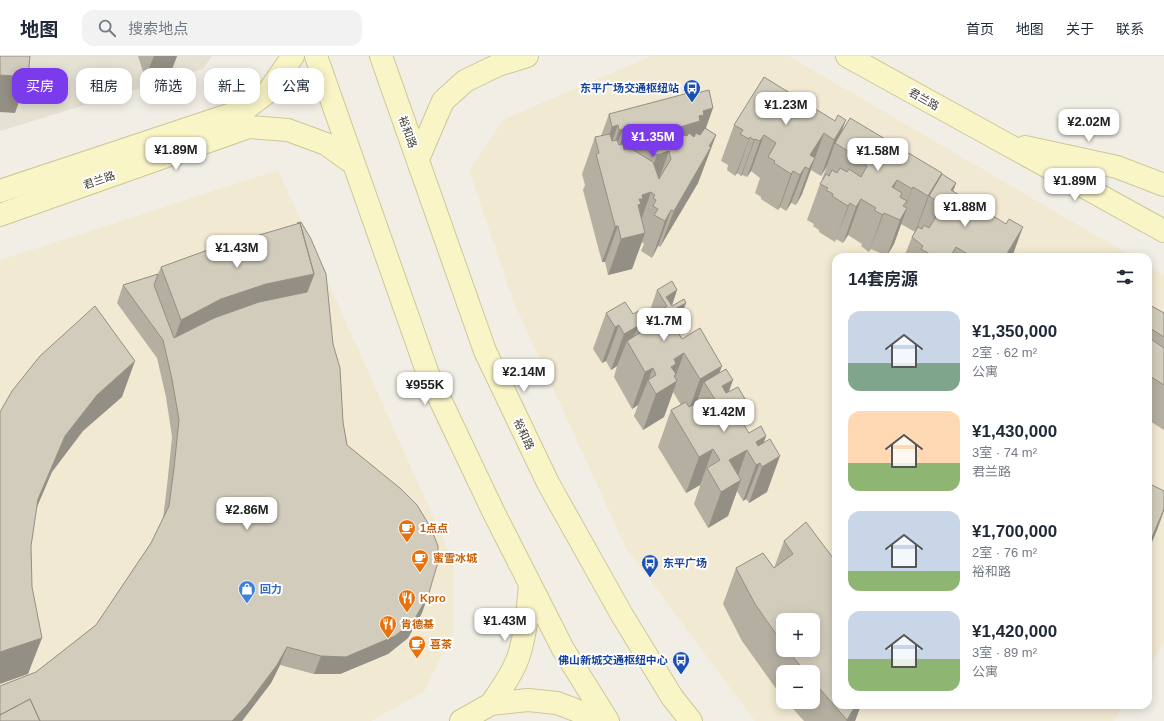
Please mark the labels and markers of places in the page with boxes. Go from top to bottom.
bus stop icon: 东平广场交通枢纽站 [682,78,702,103]
place label: 东平广场交通枢纽站 [580,82,679,94]
pin: ¥1.23M [753,92,819,126]
pin: ¥2.02M [1056,109,1122,143]
pin: ¥1.35M [620,124,686,158]
pin: ¥1.89M [143,137,209,171]
pin: ¥1.58M [845,138,911,172]
pin: ¥1.89M [1042,168,1108,202]
pin: ¥1.88M [932,194,998,228]
pin: ¥1.43M [204,235,270,269]
pin: ¥1.7M [636,308,692,342]
pin: ¥2.14M [491,359,557,393]
pin: ¥955K [397,372,453,406]
pin: ¥1.42M [691,399,757,433]
pin: ¥2.86M [214,497,280,531]
cafe icon: 1点点 [397,518,417,543]
place label: 1点点 [420,522,448,534]
cafe icon: 蜜雪冰城 [410,548,430,573]
place label: 蜜雪冰城 [433,552,478,564]
bus stop icon: 东平广场 [640,553,660,578]
place label: 东平广场 [663,557,707,569]
shop icon: 回力 [237,579,257,604]
place label: 回力 [260,583,282,595]
restaurant icon: Kpro [397,588,417,613]
place label: Kpro [420,592,446,604]
pin: ¥1.43M [472,608,538,642]
restaurant icon: 肯德基 [378,614,398,639]
place label: 肯德基 [401,618,434,630]
cafe icon: 喜茶 [407,634,427,659]
place label: 喜茶 [430,638,452,650]
bus stop icon: 佛山新城交通枢纽中心 [671,650,691,675]
place label: 佛山新城交通枢纽中心 [558,654,668,666]

